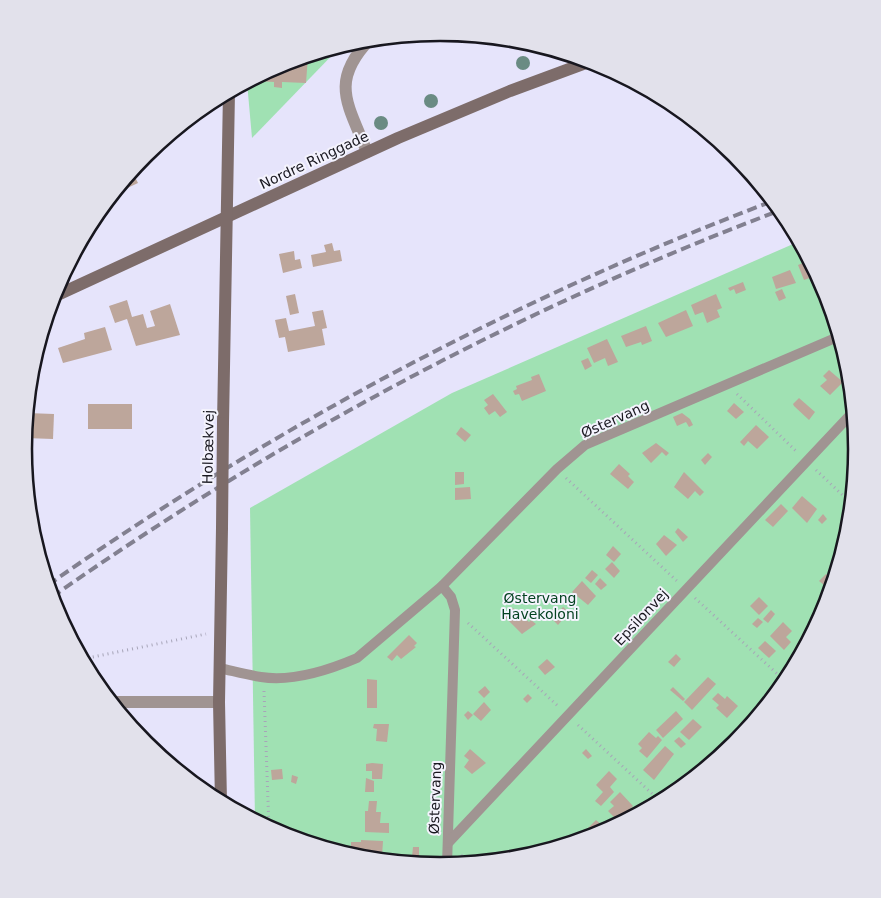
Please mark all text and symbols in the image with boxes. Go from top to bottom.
street label: Nordre Ringgade [257,128,371,192]
street label: Østervang [578,397,652,441]
street label: Holbækvej [199,410,217,484]
street label: Epsilonvej [611,586,671,648]
park label: Østervang Havekoloni [501,590,579,622]
street label: Østervang [426,761,444,835]

